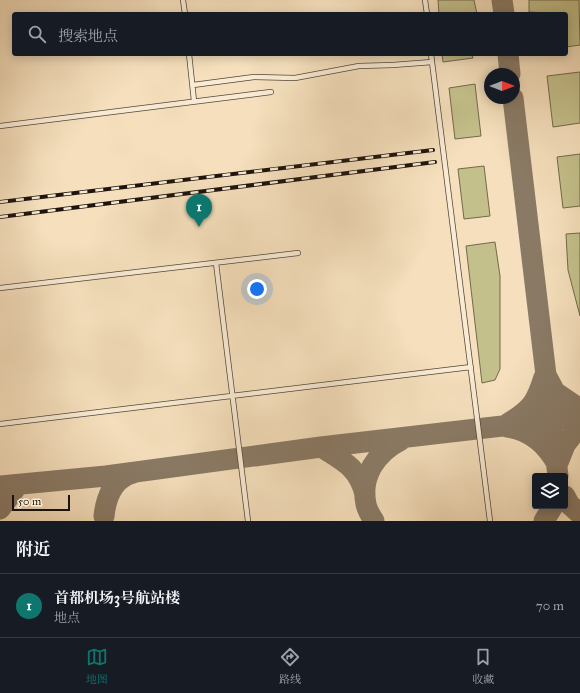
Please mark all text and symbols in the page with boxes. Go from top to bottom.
search box [12,12,568,56]
icon: search [26,23,48,45]
text: 搜索地点 [58,27,118,45]
north arrow [484,68,520,104]
pin: 1 [186,194,212,227]
your location [247,279,267,299]
map controls [532,473,568,509]
button: layers [532,473,568,509]
scale bar [12,493,70,512]
text: 50 m [18,495,41,508]
text: 附近 [16,539,50,560]
text: 首都机场3号航站楼 [54,589,180,607]
text: 1 [26,598,32,614]
text: 70 m [536,598,564,614]
text: 地点 [54,610,80,626]
tab: 地图 [86,646,108,686]
tab: 路线 [279,646,301,686]
tab: 收藏 [472,646,494,686]

